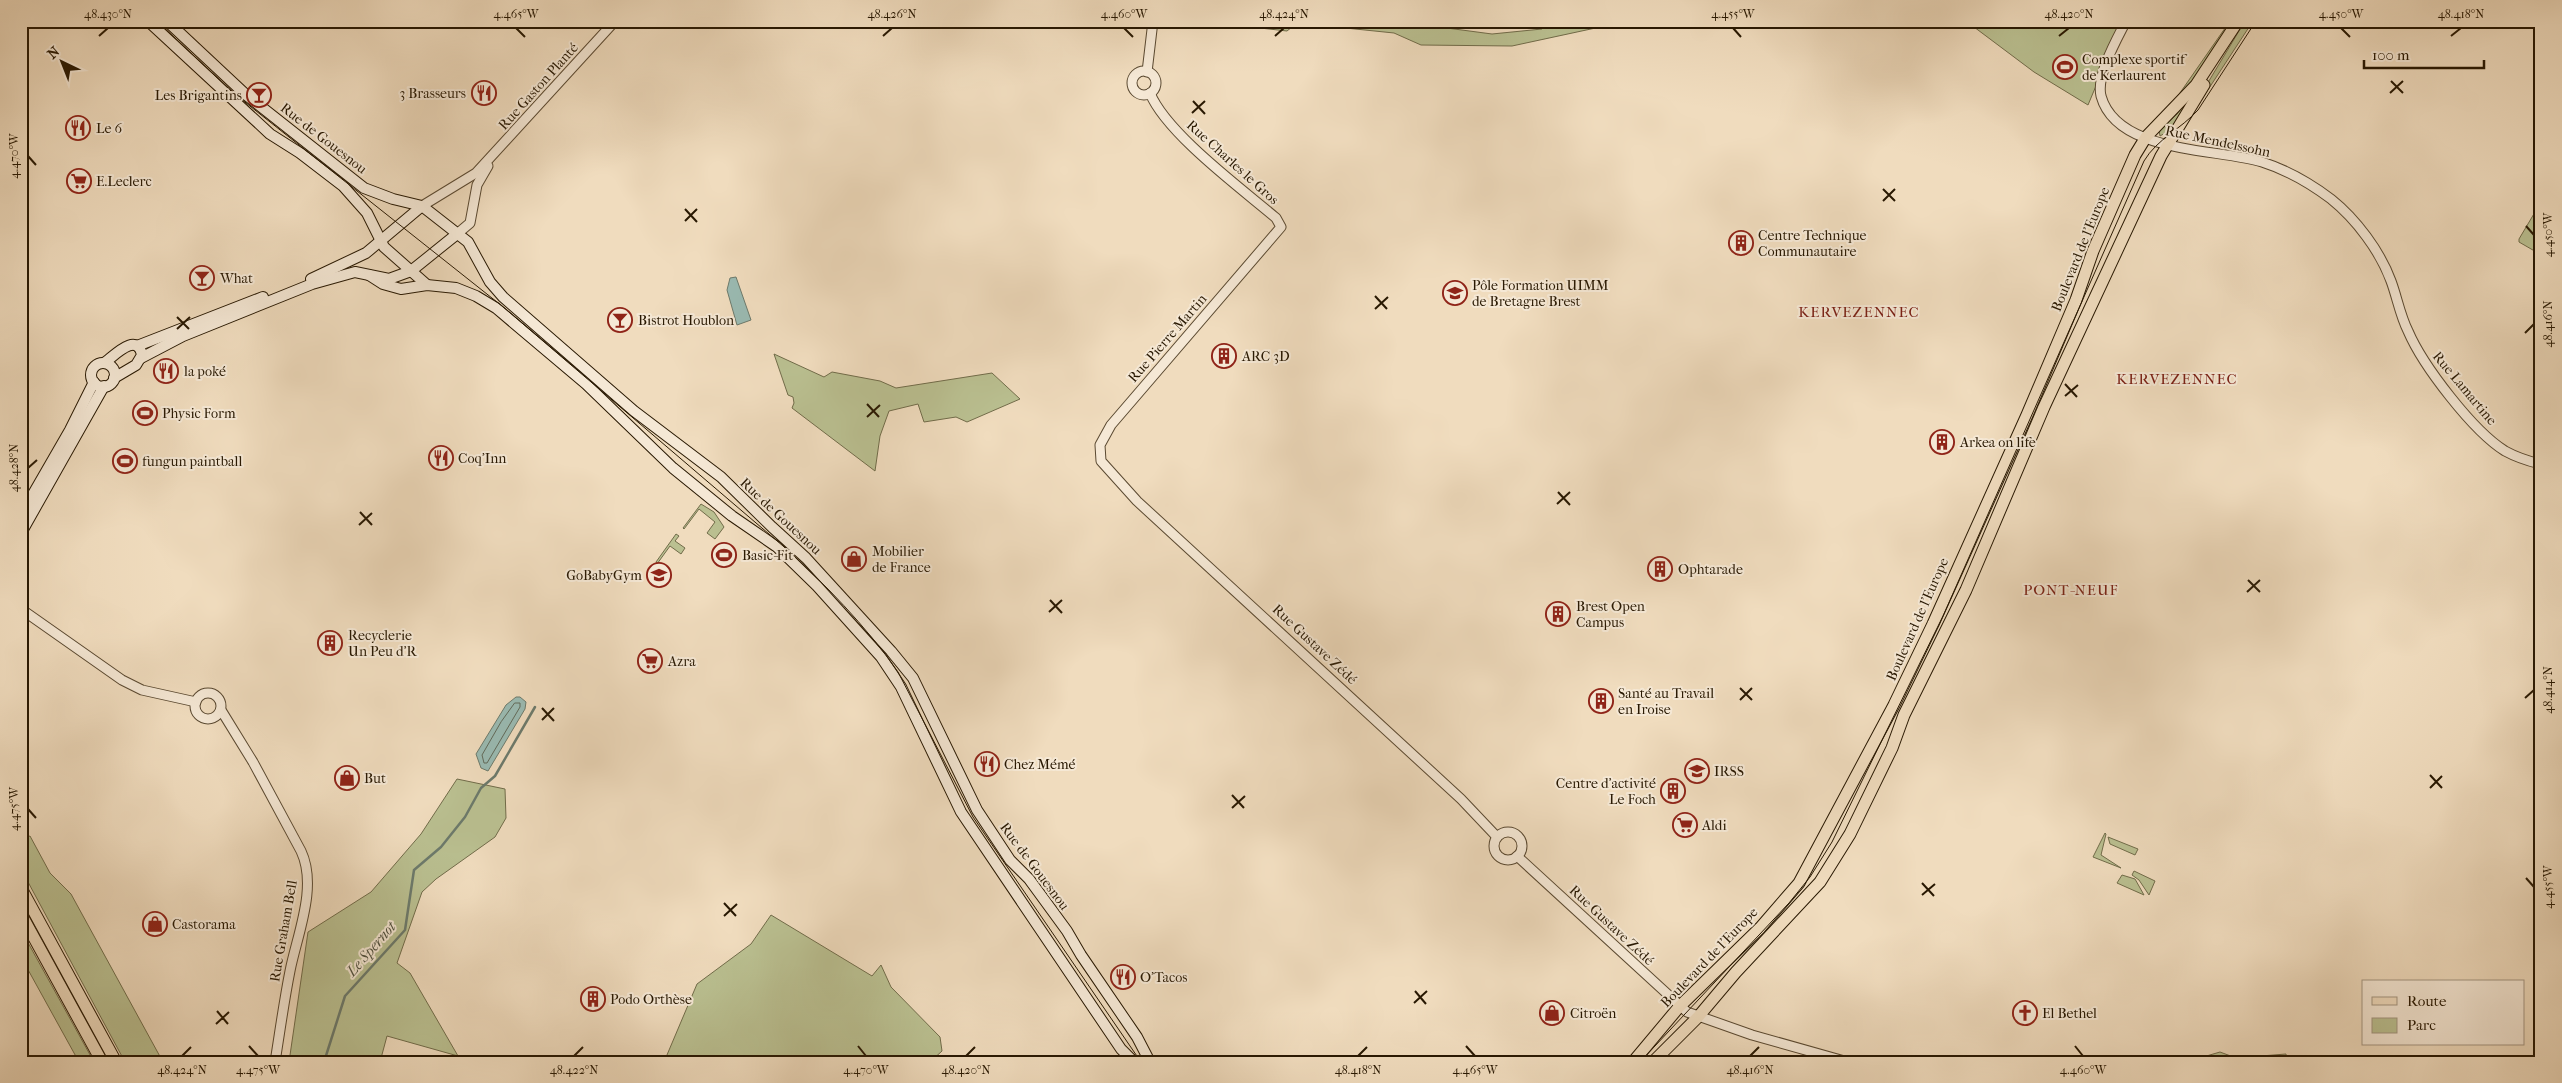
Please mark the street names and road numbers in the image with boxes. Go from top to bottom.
street label: Rue Gaston Planté [495,39,582,133]
street label: Rue de Gouesnou [277,99,370,177]
street label: Rue Charles le Gros [1183,117,1282,208]
street label: Rue Mendelssohn [2164,122,2272,161]
street label: Boulevard de l'Europe [2048,184,2113,314]
street label: Rue Pierre Martin [1124,291,1210,386]
street label: Rue Lamartine [2429,348,2500,429]
street label: Rue de Gouesnou [736,474,825,558]
street label: Boulevard de l'Europe [1883,555,1952,683]
street label: Rue Gustave Zédé [1269,601,1361,688]
street label: Rue de Gouesnou [996,819,1073,913]
street label: Rue Graham Bell [266,879,301,983]
street label: Rue Gustave Zédé [1566,882,1658,969]
street label: Boulevard de l'Europe [1657,904,1762,1011]

